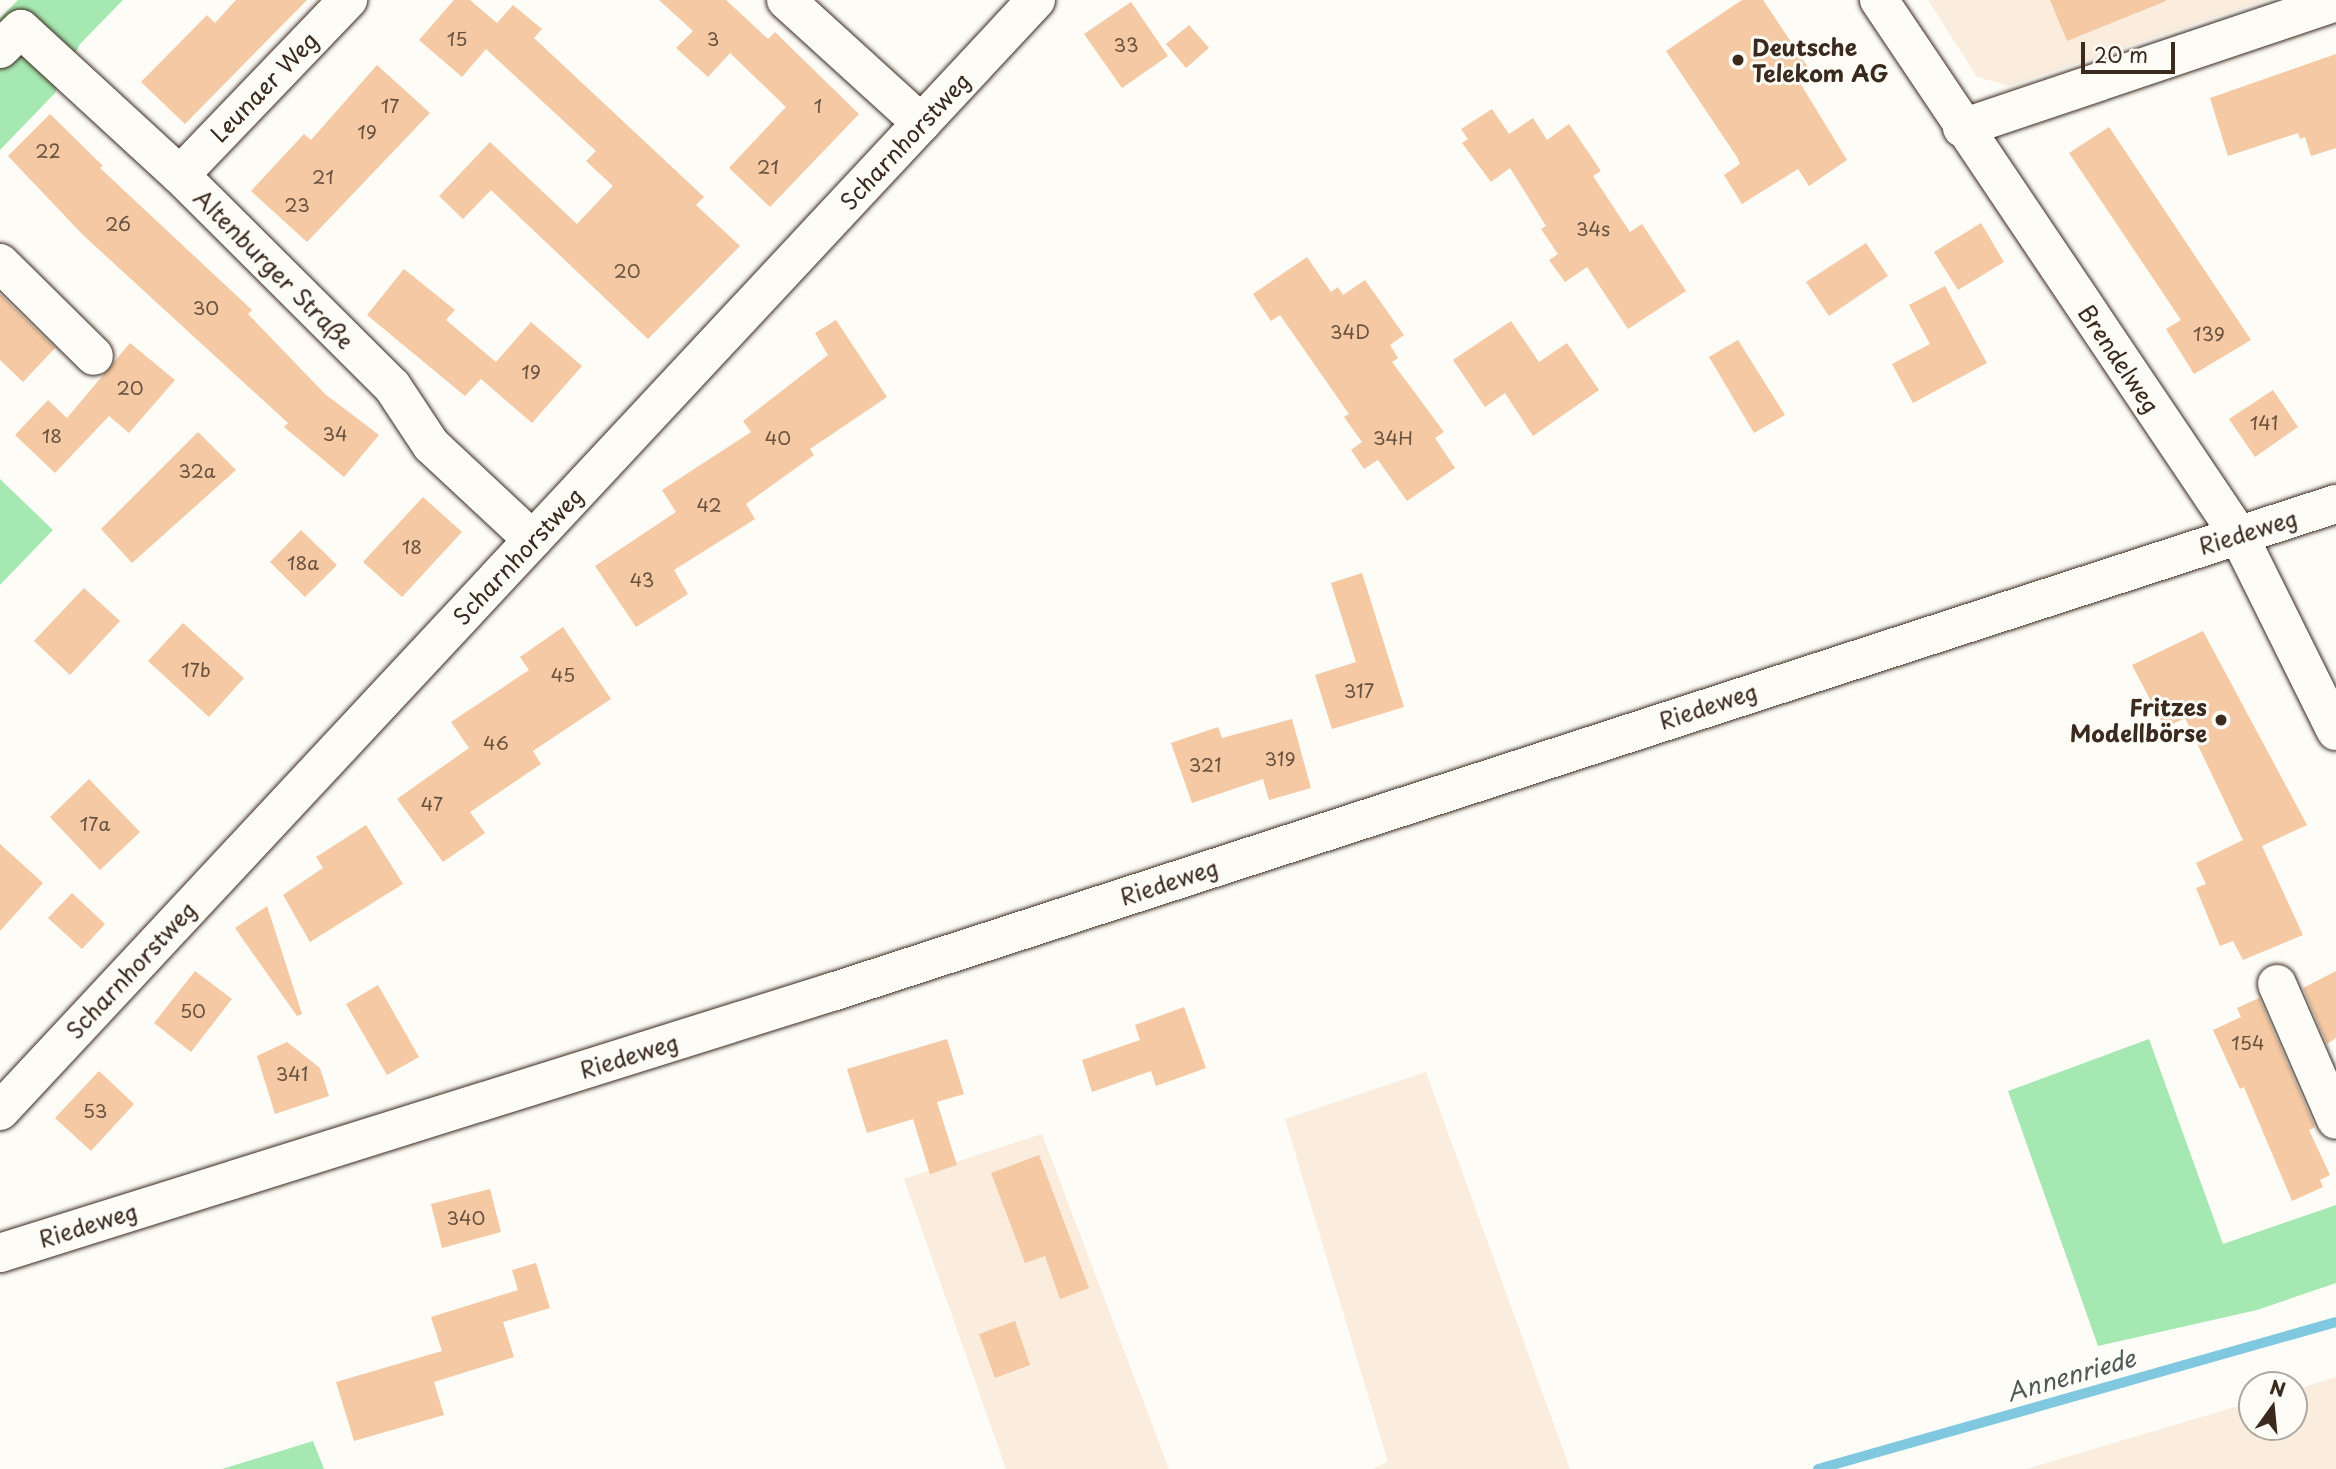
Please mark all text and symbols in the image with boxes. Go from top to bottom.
street label: Leunaer Weg [204,26,324,148]
house number: 15 [447,28,467,50]
house number: 3 [707,28,719,50]
scale bar [2084,28,2178,72]
place label: Deutsche Telekom AG [1752,33,1889,87]
house number: 33 [1114,34,1138,56]
text: 20 m [2094,38,2148,70]
marker: Deutsche Telekom AG [1730,52,1746,68]
street label: Scharnhorstweg [834,67,976,215]
house number: 17 [381,95,399,117]
house number: 1 [814,95,822,117]
house number: 19 [357,121,377,143]
house number: 22 [35,140,61,162]
house number: 21 [757,156,779,178]
house number: 21 [312,166,334,188]
street label: Altenburger Straße [188,183,360,355]
house number: 23 [284,194,310,216]
house number: 26 [105,213,131,235]
house number: 34s [1576,218,1610,240]
house number: 20 [613,260,641,282]
house number: 30 [193,297,219,319]
street label: Brendelweg [2073,299,2165,419]
house number: 34D [1330,321,1370,343]
house number: 139 [2193,323,2225,345]
house number: 19 [521,361,541,383]
house number: 20 [116,377,144,399]
house number: 141 [2250,412,2278,434]
house number: 34 [322,423,348,445]
house number: 18 [42,425,62,447]
house number: 40 [765,427,791,449]
house number: 34H [1373,427,1413,449]
house number: 32a [179,460,215,482]
street label: Scharnhorstweg [447,482,589,630]
house number: 42 [696,494,722,516]
street label: Riedeweg [2195,504,2301,560]
house number: 18 [402,536,422,558]
house number: 18a [287,552,319,574]
house number: 43 [630,569,654,591]
house number: 17b [181,659,211,681]
house number: 45 [551,664,575,686]
street label: Riedeweg [1655,677,1761,735]
house number: 317 [1344,680,1374,702]
place label: Fritzes Modellbörse [2070,693,2207,747]
marker: Fritzes Modellbörse [2213,712,2229,728]
house number: 46 [483,732,509,754]
house number: 319 [1264,748,1296,770]
house number: 321 [1189,754,1221,776]
house number: 47 [421,793,443,815]
house number: 17a [80,813,110,835]
street label: Riedeweg [1116,853,1222,911]
street label: Scharnhorstweg [60,896,202,1044]
house number: 50 [180,1000,206,1022]
street label: Riedeweg [576,1028,682,1084]
house number: 154 [2231,1032,2265,1054]
house number: 341 [276,1063,308,1085]
house number: 53 [83,1100,107,1122]
street label: Riedeweg [35,1197,141,1253]
house number: 340 [446,1207,486,1229]
water label: Annenriede [2003,1343,2139,1407]
north arrow [2238,1371,2308,1441]
text: N [2267,1372,2289,1403]

